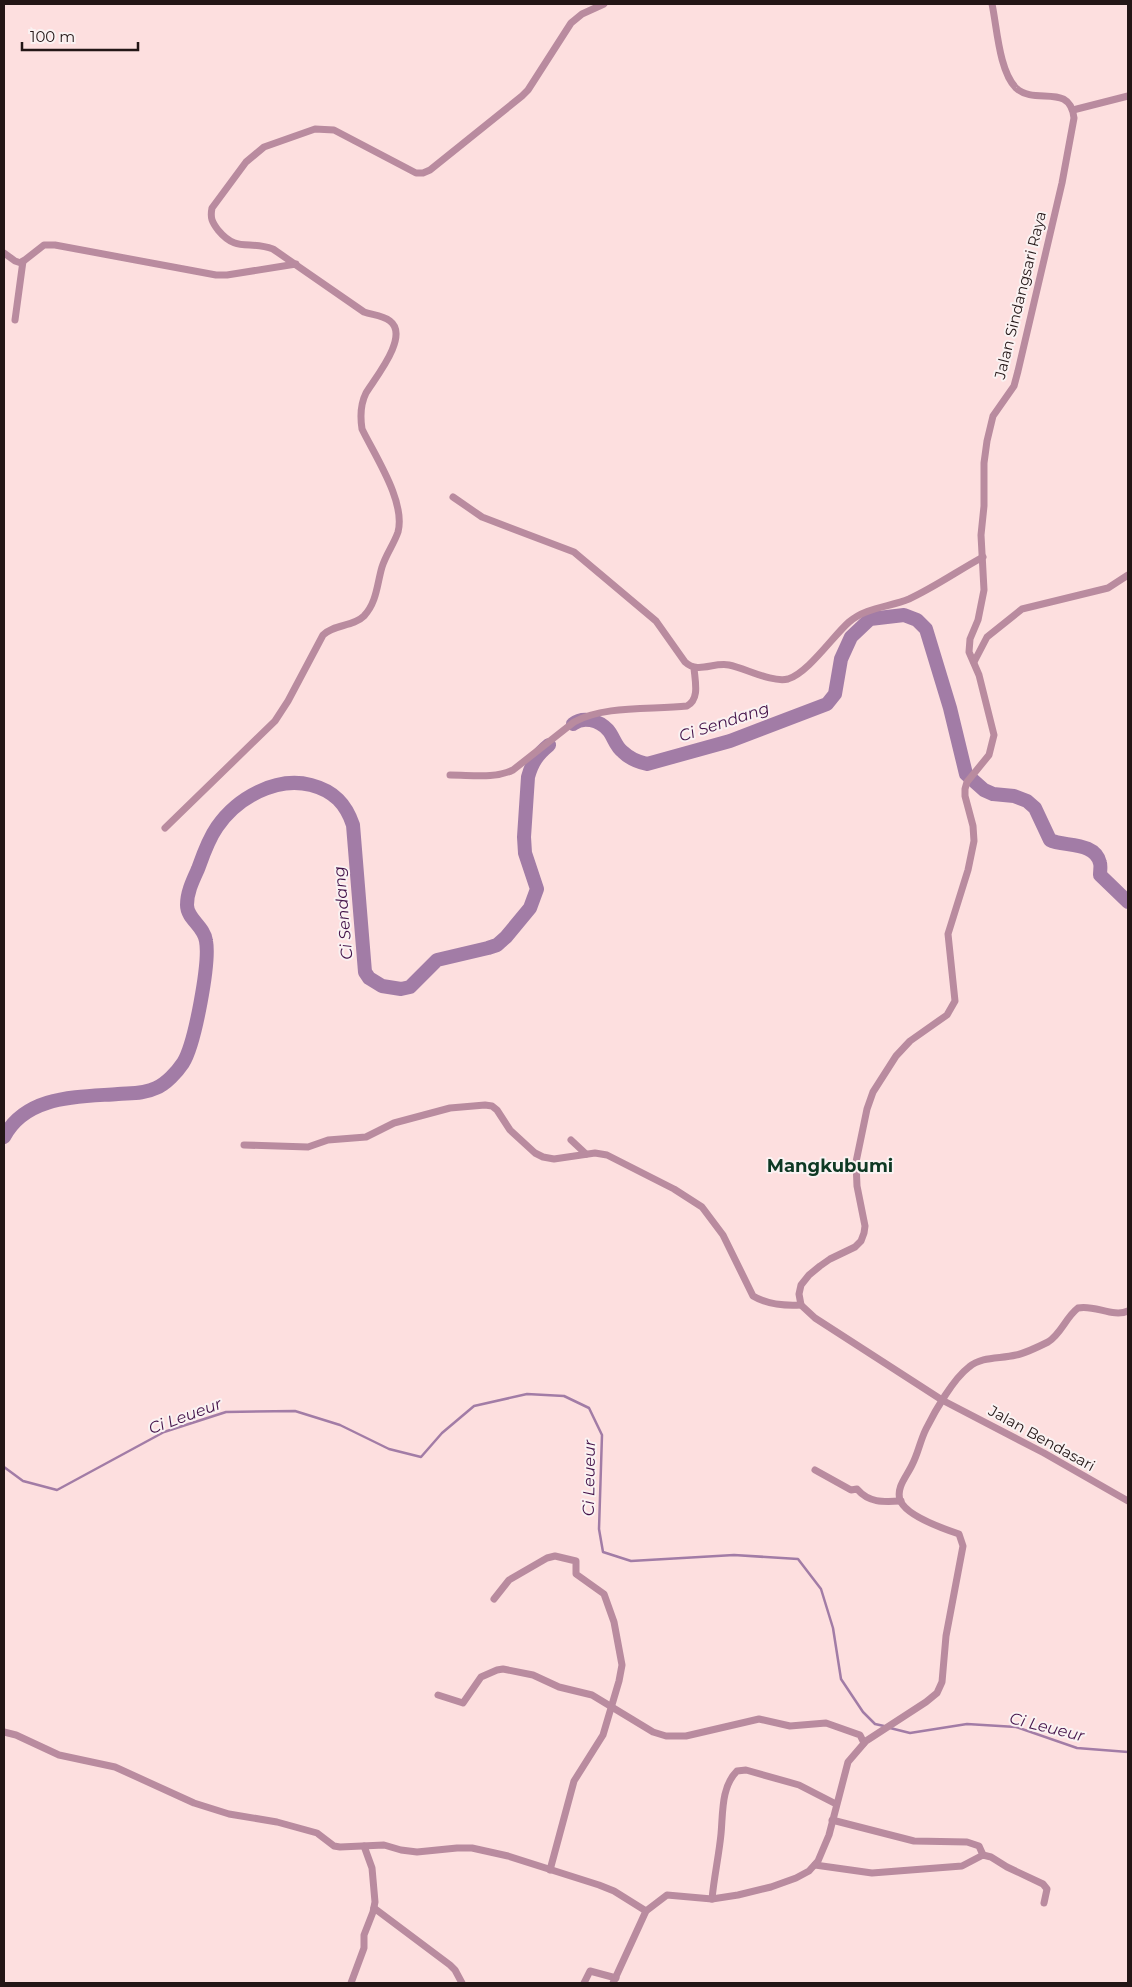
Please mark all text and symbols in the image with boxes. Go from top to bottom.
scale bar [22,20,139,52]
text: 100 m [30,27,75,46]
street label: Jalan Sindangsari Raya [990,209,1050,382]
water label: Ci Sendang [676,698,772,746]
water label: Ci Sendang [329,865,357,961]
district label: Mangkubumi [767,1155,893,1177]
water label: Ci Leueur [146,1394,225,1438]
street label: Jalan Bendasari [984,1400,1099,1475]
water label: Ci Leueur [579,1439,599,1516]
water label: Ci Leueur [1008,1709,1087,1746]

